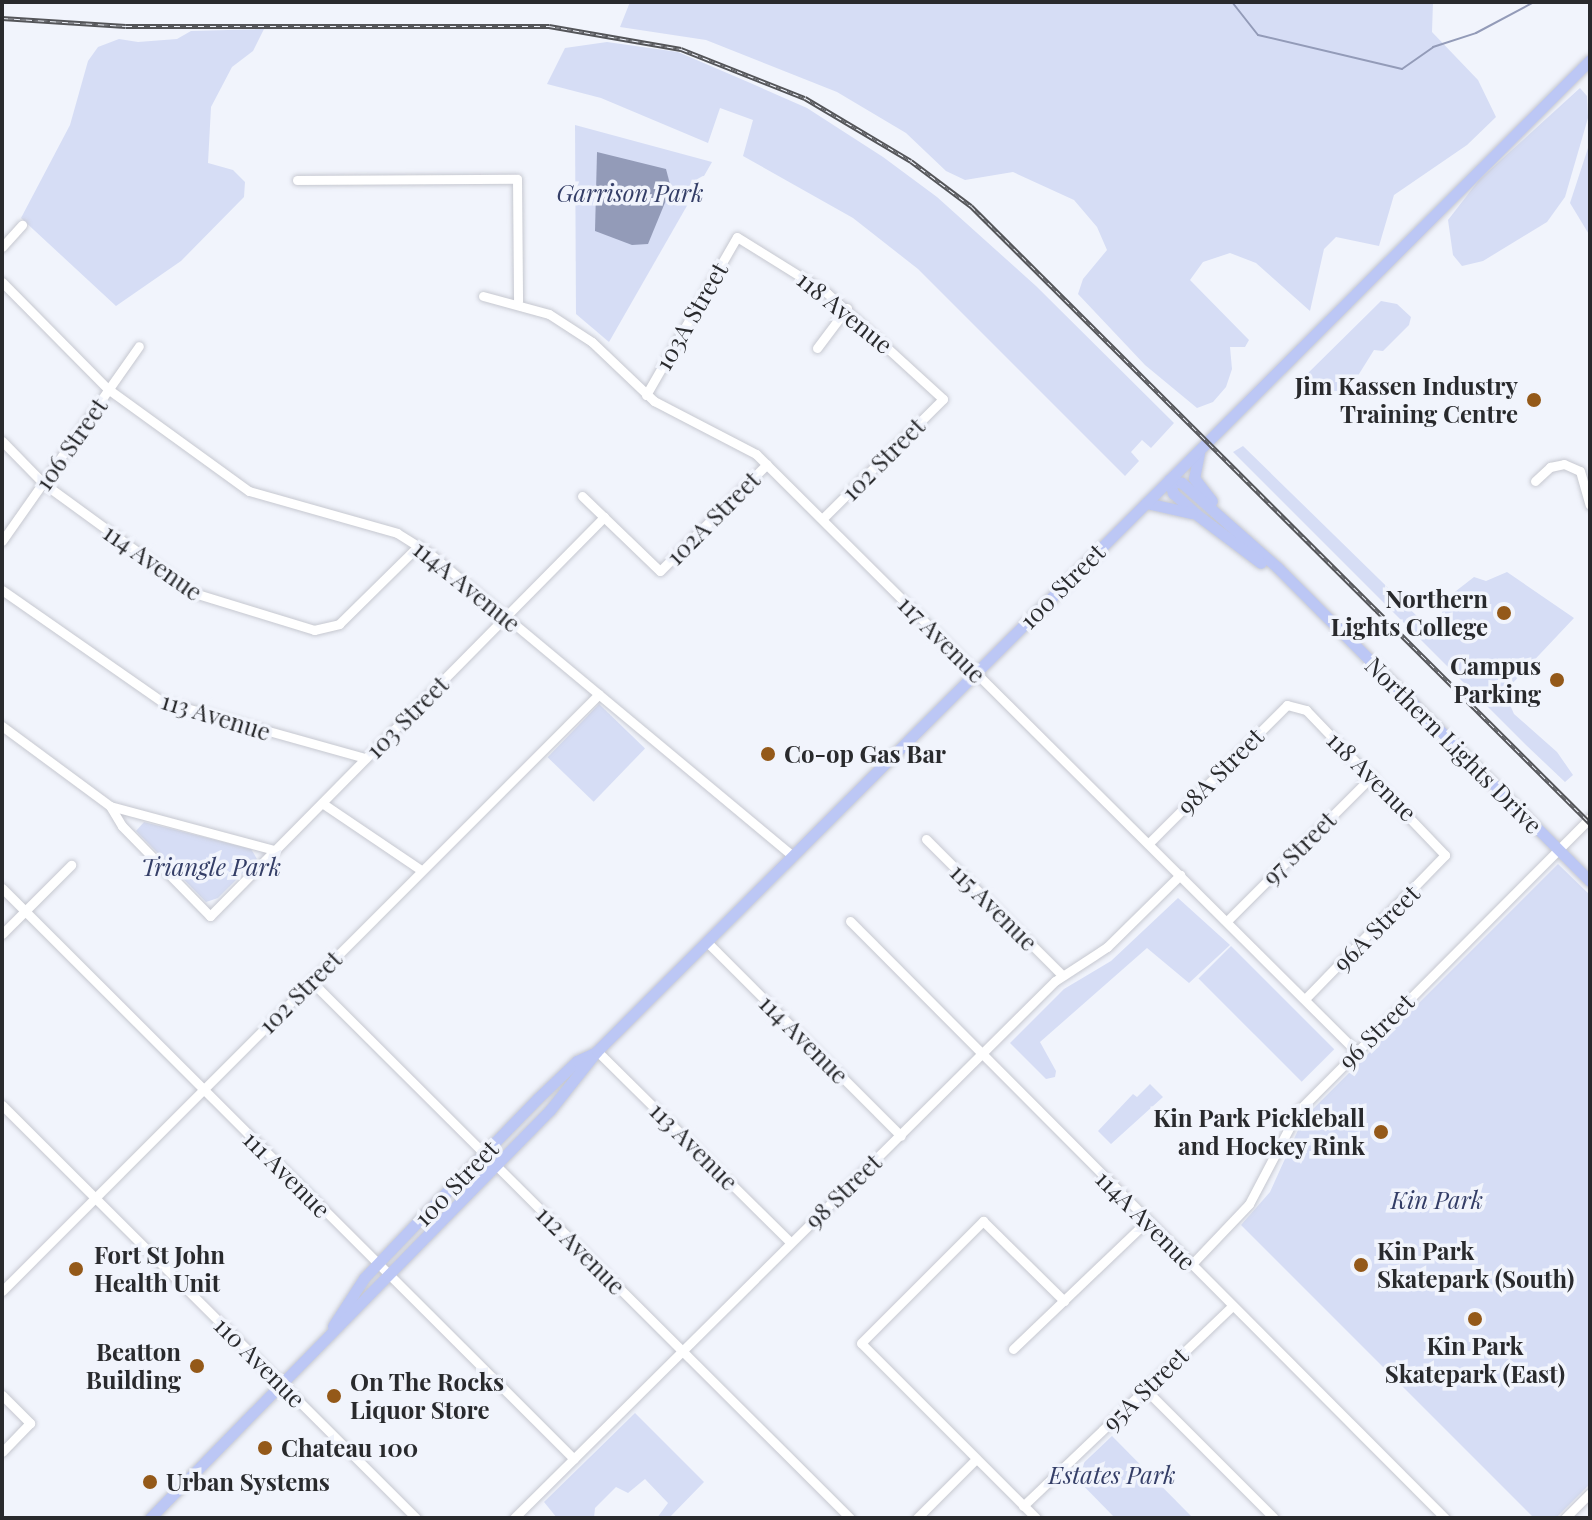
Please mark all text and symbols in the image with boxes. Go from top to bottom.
park label: Garrison Park [556,179,704,207]
street label: 103A Street [649,257,733,375]
street label: 118 Avenue [791,264,899,360]
place label: Jim Kassen Industry Training Centre [1295,372,1518,428]
marker: Jim Kassen Industry Training Centre [1525,391,1543,409]
street label: 106 Street [29,392,113,496]
street label: 102 Street [836,412,930,506]
street label: 102A Street [660,465,766,571]
street label: 114 Avenue [98,517,208,607]
street label: 114A Avenue [407,534,527,638]
street label: 100 Street [1014,538,1110,634]
place label: Northern Lights College [1331,585,1488,641]
street label: 117 Avenue [892,589,992,689]
marker: Northern Lights College [1495,604,1513,622]
street label: Northern Lights Drive [1360,651,1548,839]
place label: Campus Parking [1450,652,1541,708]
street label: 103 Street [360,670,454,764]
marker: Campus Parking [1548,671,1566,689]
street label: 113 Avenue [158,686,274,746]
street label: 98A Street [1171,722,1269,820]
street label: 118 Avenue [1321,725,1423,827]
place label: Co-op Gas Bar [784,740,946,768]
marker: Co-op Gas Bar [759,745,777,763]
street label: 97 Street [1256,805,1342,891]
park label: Triangle Park [141,853,281,881]
street label: 115 Avenue [944,857,1044,957]
street label: 96A Street [1327,879,1425,977]
street label: 102 Street [253,945,347,1039]
street label: 96 Street [1332,987,1420,1075]
street label: 114 Avenue [753,988,855,1090]
street label: 113 Avenue [644,1096,744,1196]
place label: Kin Park Pickleball and Hockey Rink [1153,1104,1365,1160]
marker: Kin Park Pickleball and Hockey Rink [1372,1123,1390,1141]
street label: 111 Avenue [237,1124,337,1224]
street label: 100 Street [408,1134,504,1232]
street label: 98 Street [799,1148,887,1234]
street label: 114A Avenue [1090,1164,1202,1276]
park label: Kin Park [1391,1186,1483,1214]
street label: 112 Avenue [530,1199,632,1301]
place label: Kin Park Skatepark (South) [1377,1237,1575,1293]
place label: Fort St John Health Unit [94,1241,225,1297]
marker: Kin Park Skatepark (South) [1352,1256,1370,1274]
marker: Fort St John Health Unit [65,1258,87,1280]
street label: 110 Avenue [208,1310,312,1414]
marker: Kin Park Skatepark (East) [1466,1310,1484,1328]
place label: Kin Park Skatepark (East) [1385,1332,1565,1388]
place label: Beatton Building [86,1338,181,1394]
street label: 95A Street [1096,1341,1194,1437]
marker: Beatton Building [188,1357,206,1375]
place label: On The Rocks Liquor Store [350,1368,505,1424]
marker: On The Rocks Liquor Store [325,1387,343,1405]
place label: Chateau 100 [281,1434,418,1462]
marker: Chateau 100 [256,1439,274,1457]
park label: Estates Park [1048,1461,1176,1489]
place label: Urban Systems [166,1468,330,1496]
marker: Urban Systems [141,1473,159,1491]

